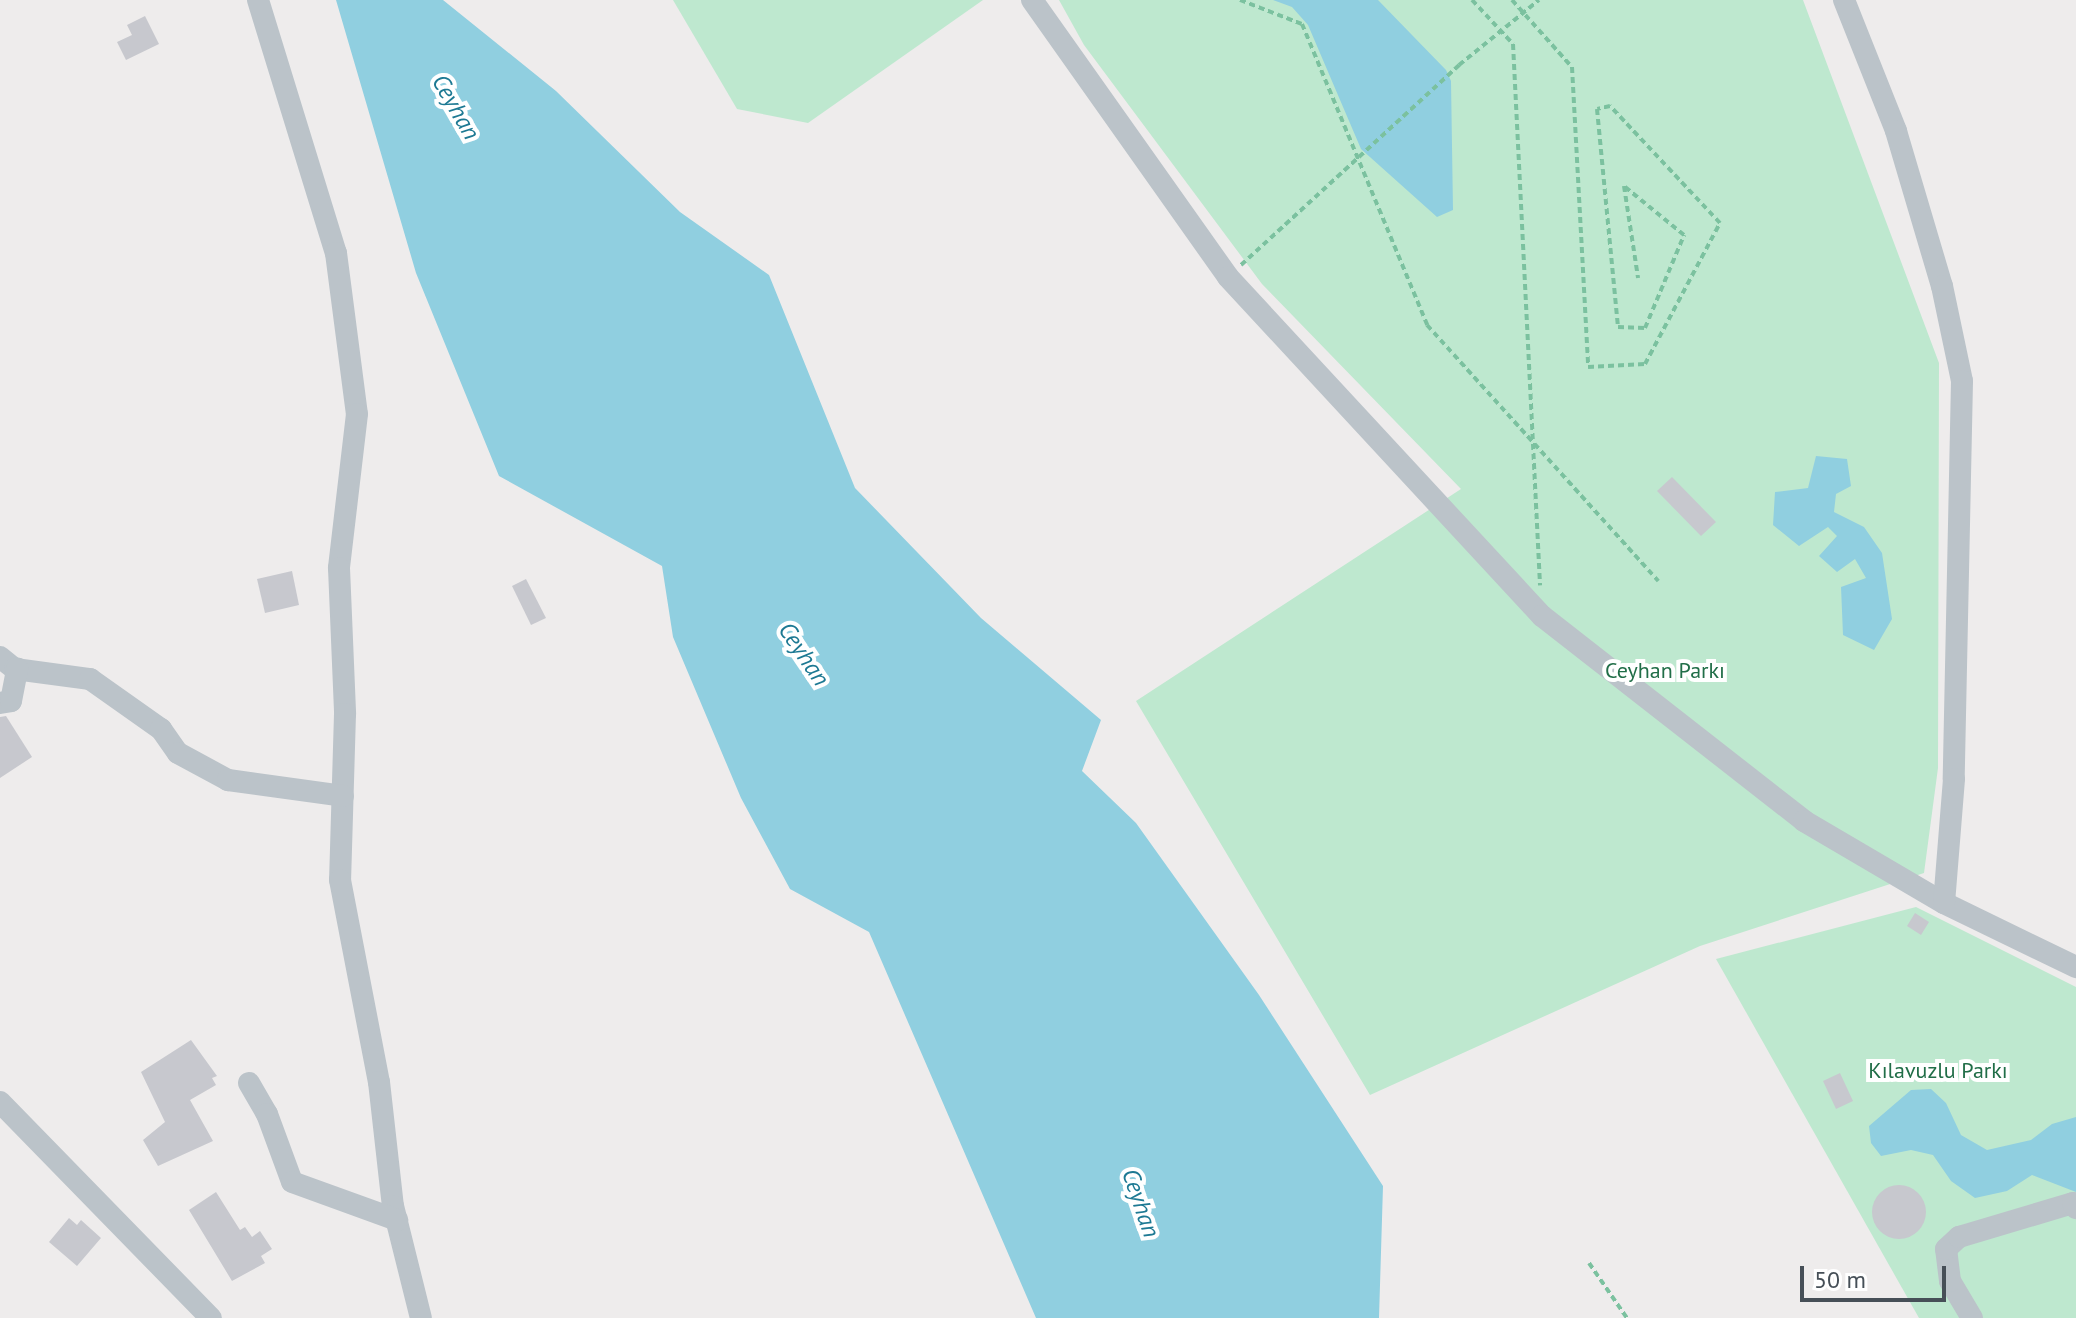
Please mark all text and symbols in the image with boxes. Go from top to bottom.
water label: Ceyhan [426,69,486,145]
water label: Ceyhan [772,617,836,691]
park label: Ceyhan Parkı [1605,658,1725,684]
park label: Kılavuzlu Parkı [1868,1058,2008,1084]
water label: Ceyhan [1116,1165,1166,1241]
scale bar [1804,1250,1950,1300]
text: 50 m [1814,1264,1866,1295]

